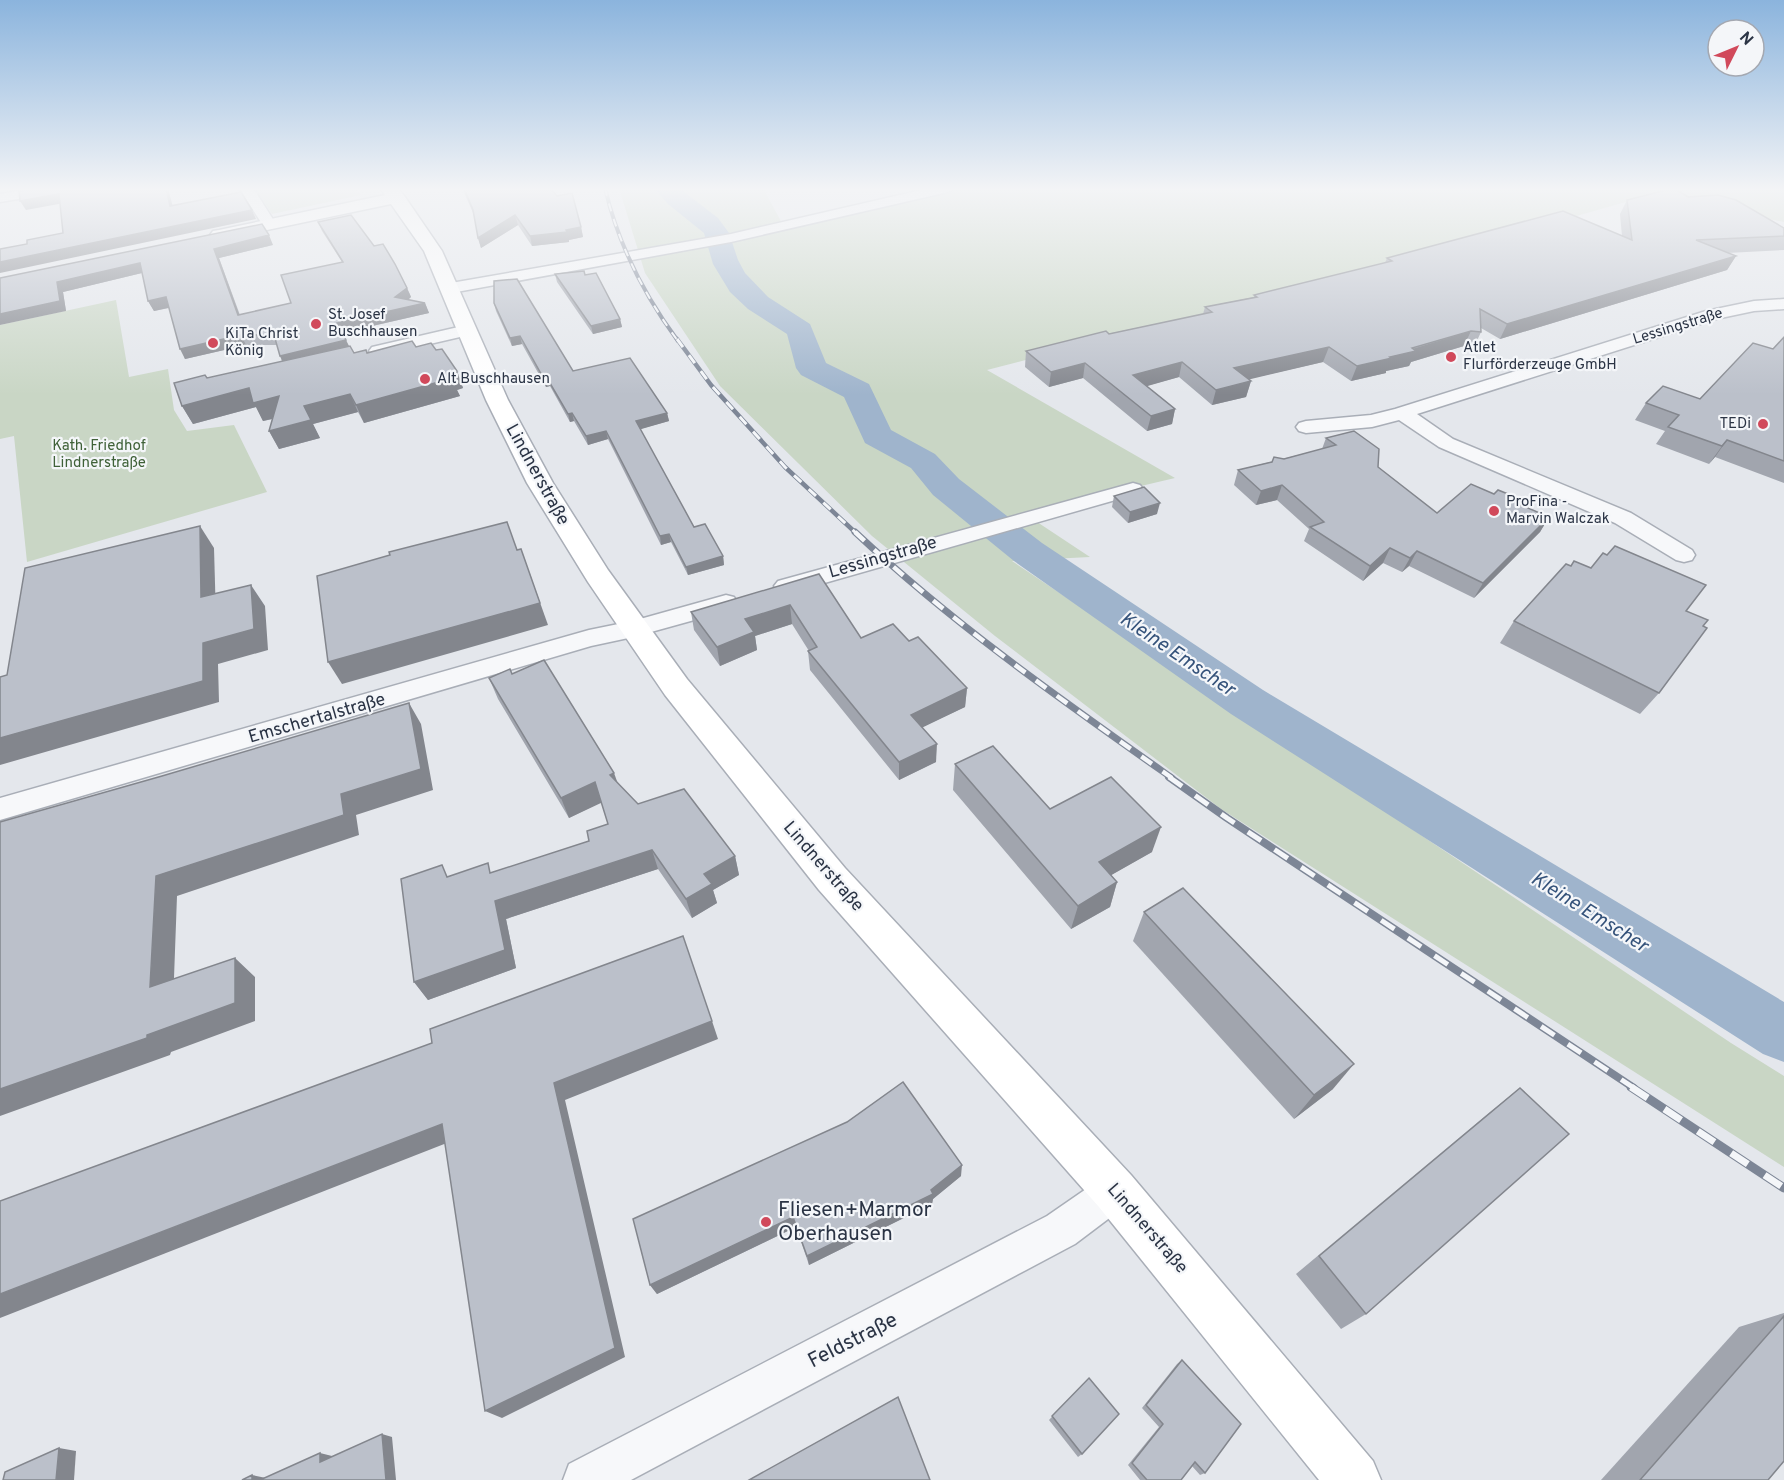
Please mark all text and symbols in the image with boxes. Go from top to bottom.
north arrow [1706,18,1766,78]
text: N [1734,28,1757,50]
street label: Lessingstraße [1631,304,1725,350]
place label: St. Josef Buschhausen [328,306,418,342]
marker: St. Josef Buschhausen [309,317,323,331]
place label: KiTa Christ König [225,325,298,361]
marker: KiTa Christ König [206,336,220,350]
place label: Atlet Flurförderzeuge GmbH [1463,339,1617,375]
marker: Atlet Flurförderzeuge GmbH [1444,350,1458,364]
place label: Alt Buschhausen [437,370,550,389]
marker: Alt Buschhausen [418,372,432,386]
place label: TEDi [1719,415,1751,434]
marker: TEDi [1756,417,1770,431]
street label: Lindnerstraße [500,420,574,530]
park label: Kath. Friedhof Lindnerstraße [52,437,146,473]
place label: ProFina - Marvin Walczak [1506,493,1610,529]
marker: ProFina - Marvin Walczak [1487,504,1501,518]
street label: Lessingstraße [826,532,940,584]
water label: Kleine Emscher [1114,607,1241,704]
street label: Emschertalstraße [246,688,388,750]
street label: Lindnerstraße [777,817,869,917]
water label: Kleine Emscher [1525,867,1654,960]
street label: Lindnerstraße [1101,1179,1193,1279]
place label: Fliesen+Marmor Oberhausen [778,1197,932,1248]
marker: Fliesen+Marmor Oberhausen [759,1215,773,1229]
street label: Feldstraße [804,1307,902,1375]

